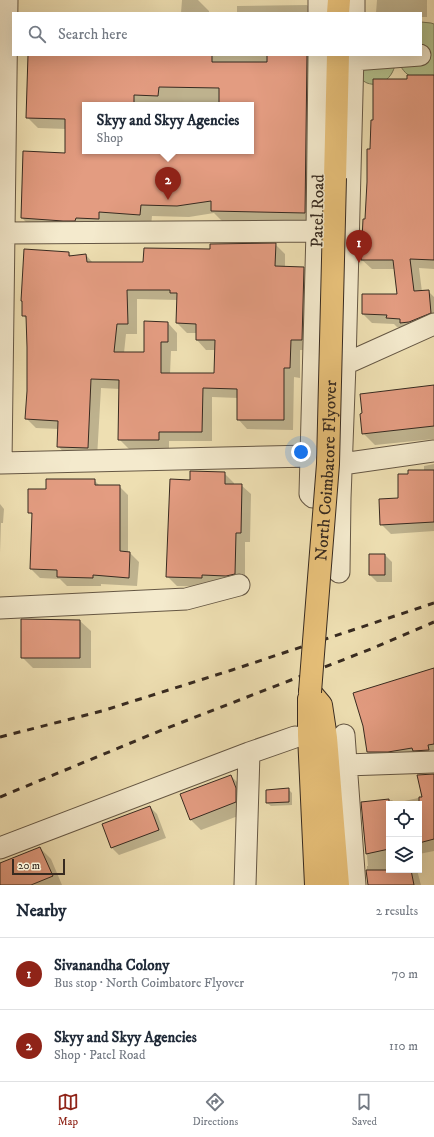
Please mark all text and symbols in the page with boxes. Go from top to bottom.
search box [12,12,422,56]
icon: search [26,23,48,45]
text: Search here [58,25,127,44]
popup [82,102,254,154]
text: Skyy and Skyy Agencies [97,111,239,130]
text: Shop [97,130,123,146]
pin: 2 [155,167,181,200]
street label: Patel Road [306,174,330,248]
pin: 1 [346,230,372,263]
street label: North Coimbatore Flyover [310,379,342,562]
your location [291,442,311,462]
map controls [386,801,422,873]
button: locate [386,801,422,837]
button: layers [386,837,422,873]
scale bar [12,857,65,876]
text: 20 m [18,859,40,873]
text: Nearby [16,900,66,922]
text: 2 results [376,903,418,919]
text: Sivanandha Colony [54,956,169,975]
text: 1 [27,966,31,982]
text: 70 m [392,966,418,982]
text: Bus stop · North Coimbatore Flyover [54,975,244,991]
text: Skyy and Skyy Agencies [54,1028,197,1047]
text: 2 [26,1038,32,1054]
text: 110 m [389,1038,418,1054]
text: Shop · Patel Road [54,1047,145,1063]
tab: Map [57,1091,79,1129]
tab: Directions [193,1091,238,1129]
tab: Saved [352,1091,377,1129]

